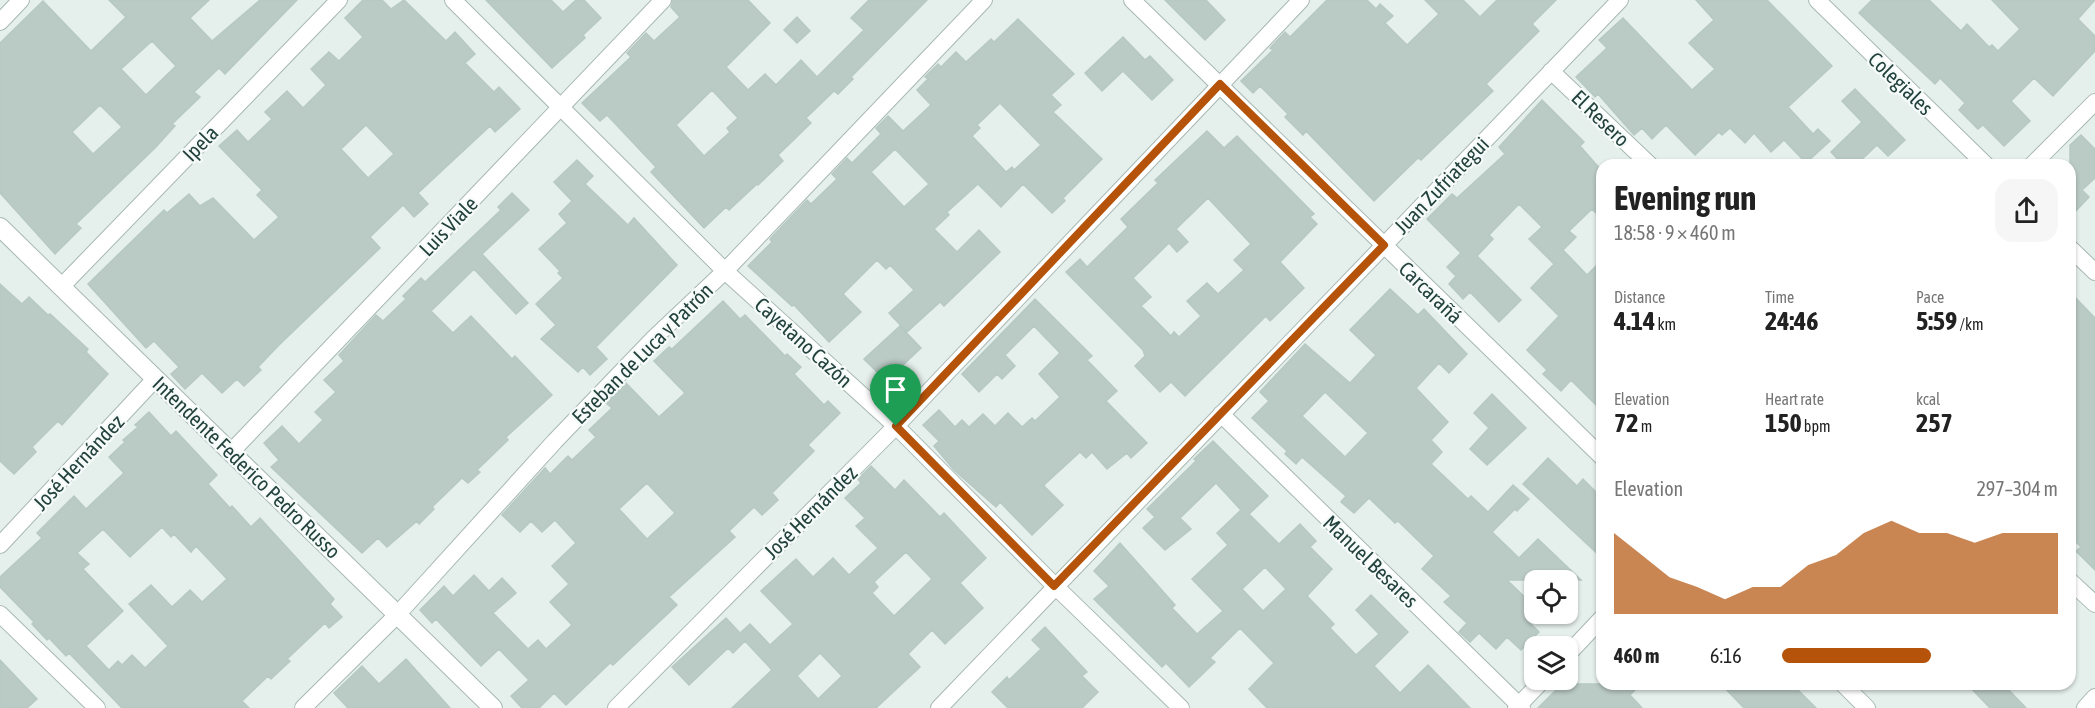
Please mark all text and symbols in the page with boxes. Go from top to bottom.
street label: Colegiales [1864,47,1938,119]
street label: El Resero [1567,85,1635,151]
street label: Ipela [177,120,223,166]
street label: Juan Zufriategui [1389,132,1493,238]
text: Evening run [1614,179,1756,217]
button: share [1995,179,2058,242]
street label: Luis Viale [414,191,482,261]
text: 18:58 · 9 × 460 m [1614,221,1736,244]
street label: Carcarañá [1394,256,1468,328]
street label: Esteban de Luca y Patrón [567,278,717,428]
text: Distance [1614,288,1665,306]
text: Time [1765,288,1794,306]
text: Pace [1916,288,1944,306]
street label: Cayetano Cazón [750,292,858,392]
text: 4.14 [1614,306,1655,336]
text: 24:46 [1765,306,1819,336]
text: 5:59 [1916,306,1957,336]
text: km [1655,315,1676,333]
text: /km [1957,315,1983,333]
pin [870,364,921,426]
street label: Intendente Federico Pedro Russo [148,371,346,563]
icon: arrive [879,373,912,406]
text: Elevation [1614,390,1669,408]
text: Heart rate [1765,390,1824,408]
text: kcal [1916,390,1940,408]
text: 72 [1614,408,1638,438]
text: 150 [1765,408,1802,438]
text: 257 [1916,408,1953,438]
street label: José Hernández [28,409,129,515]
text: m [1638,417,1652,435]
text: bpm [1802,417,1831,435]
street label: José Hernández [759,460,862,563]
text: Elevation [1614,477,1683,500]
text: 297–304 m [1976,477,2058,500]
street label: Manuel Besares [1319,510,1423,612]
map controls [1524,570,1578,690]
button: locate [1524,570,1578,624]
button: layers [1524,636,1578,690]
text: 460 m [1614,644,1659,667]
text: 6:16 [1710,644,1742,667]

